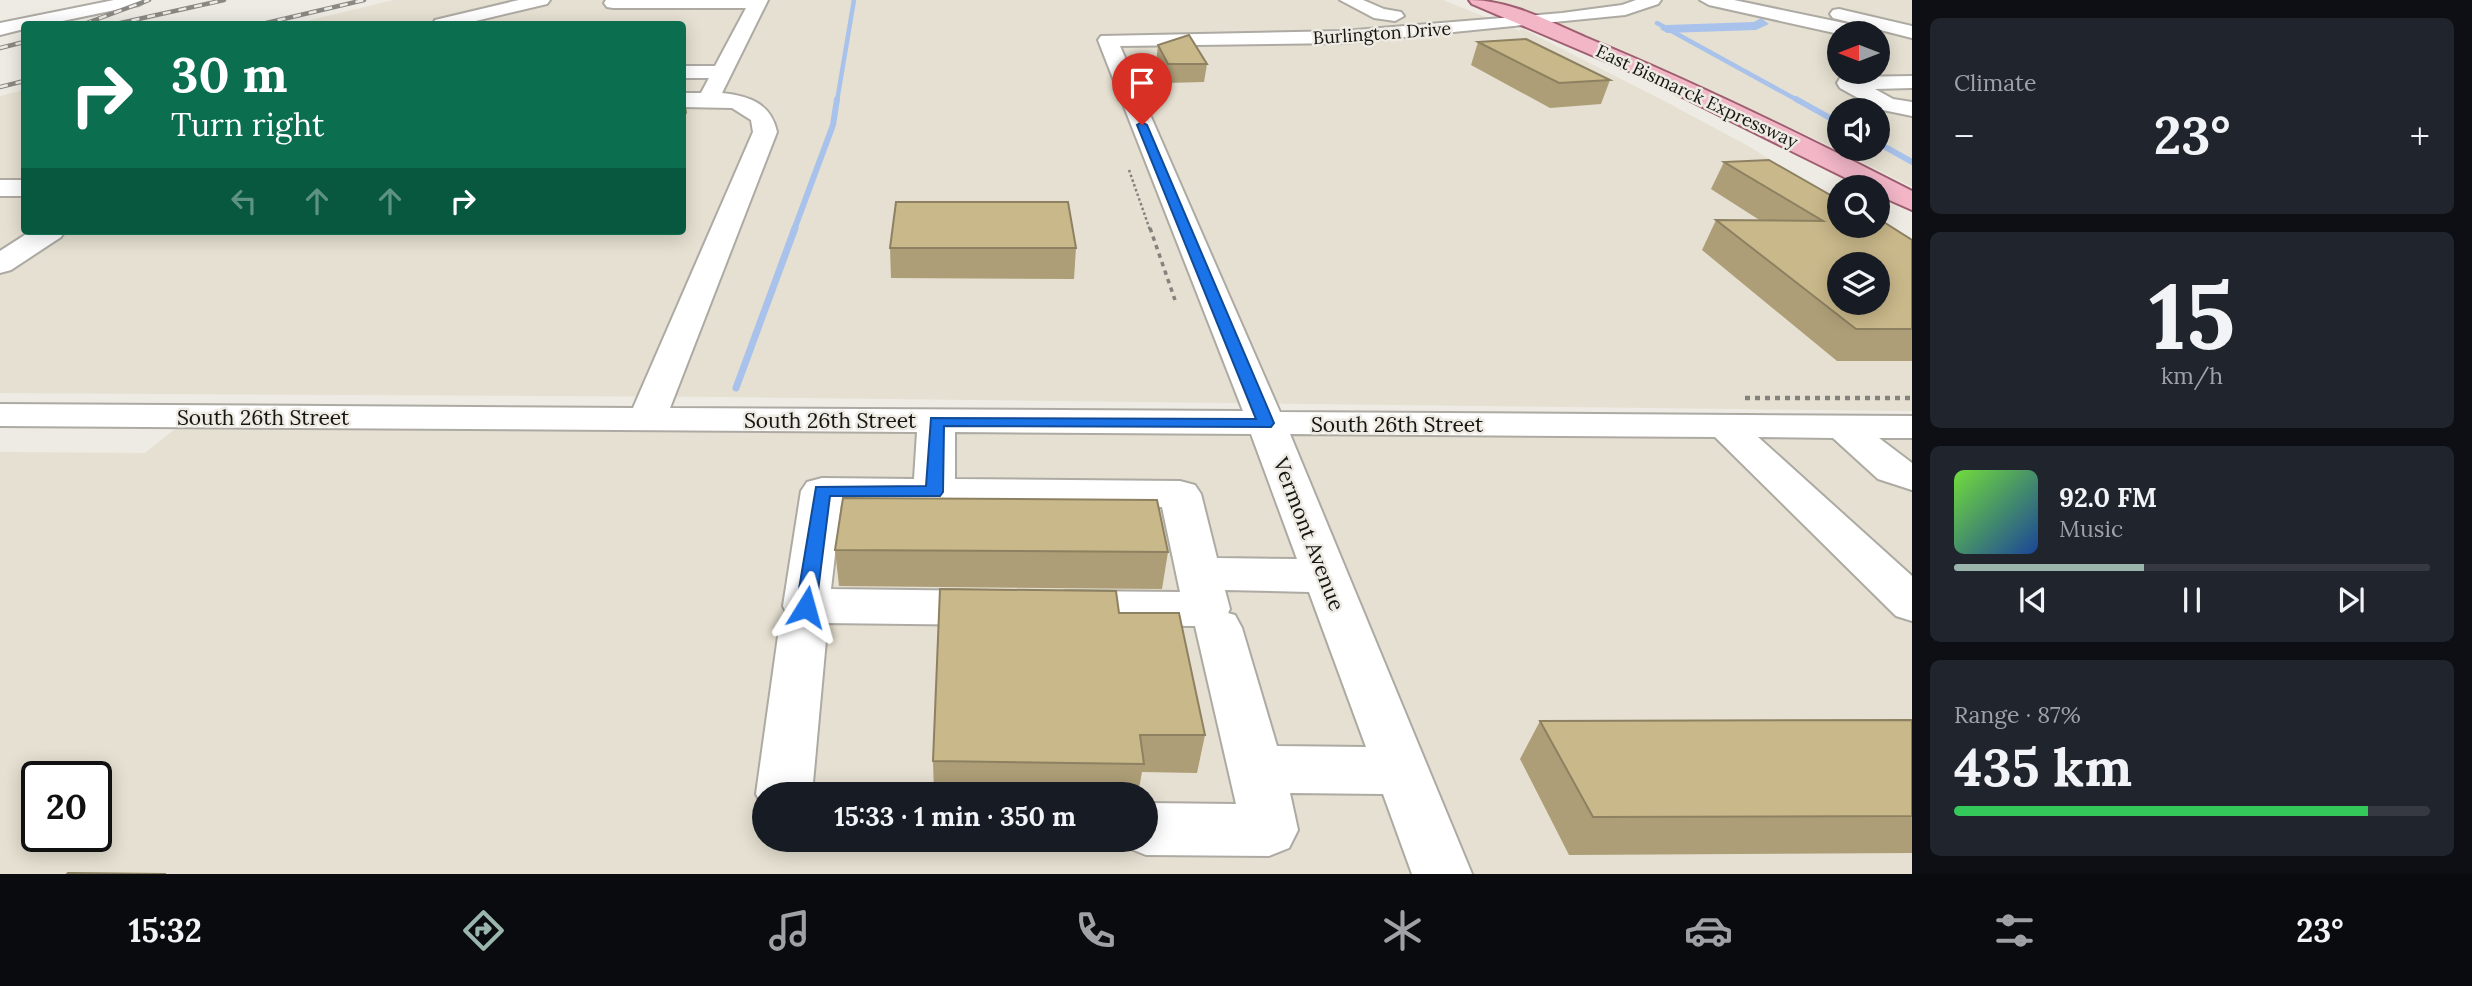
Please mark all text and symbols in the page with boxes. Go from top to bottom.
street label: Burlington Drive [1312,17,1452,49]
north arrow [1827,21,1890,84]
map controls [1827,21,1890,315]
street label: East Bismarck Expressway [1592,39,1802,153]
text: 30 m [171,43,288,105]
icon: right [56,49,147,140]
pin [1112,53,1172,125]
icon: arrive [1123,64,1161,102]
text: Climate [1954,68,2036,97]
button: sound [1827,98,1890,161]
text: 23° [2154,102,2230,168]
text: Turn right [171,104,324,145]
text: − [1954,112,1974,160]
text: + [2410,112,2430,160]
button: search [1827,175,1890,238]
icon: left [225,182,263,220]
icon: ahead [298,182,336,220]
icon: ahead [371,182,409,220]
icon: right [444,182,482,220]
button: layers [1827,252,1890,315]
text: 15 [2149,257,2235,374]
text: km/h [2161,361,2223,390]
street label: South 26th Street [177,404,350,431]
street label: South 26th Street [744,407,917,434]
street label: South 26th Street [1311,411,1484,438]
street label: Vermont Avenue [1267,453,1351,614]
text: 92.0 FM [2059,481,2157,514]
text: Music [2059,514,2123,543]
position arrow [769,570,843,644]
icon: previous [2014,581,2052,619]
icon: pause [2173,581,2211,619]
icon: next [2332,581,2370,619]
text: Range · 87% [1954,700,2081,729]
text: 435 km [1954,734,2132,800]
speed limit sign: 20 [21,761,112,852]
text: 15:33 · 1 min · 350 m [834,800,1076,833]
icon: directions [459,906,508,955]
icon: music [765,906,814,955]
icon: phone [1071,906,1120,955]
icon: climate [1378,906,1427,955]
icon: car [1684,906,1733,955]
icon: filters [1990,906,2039,955]
text: 15:32 [129,910,202,951]
text: 23° [2296,910,2343,951]

